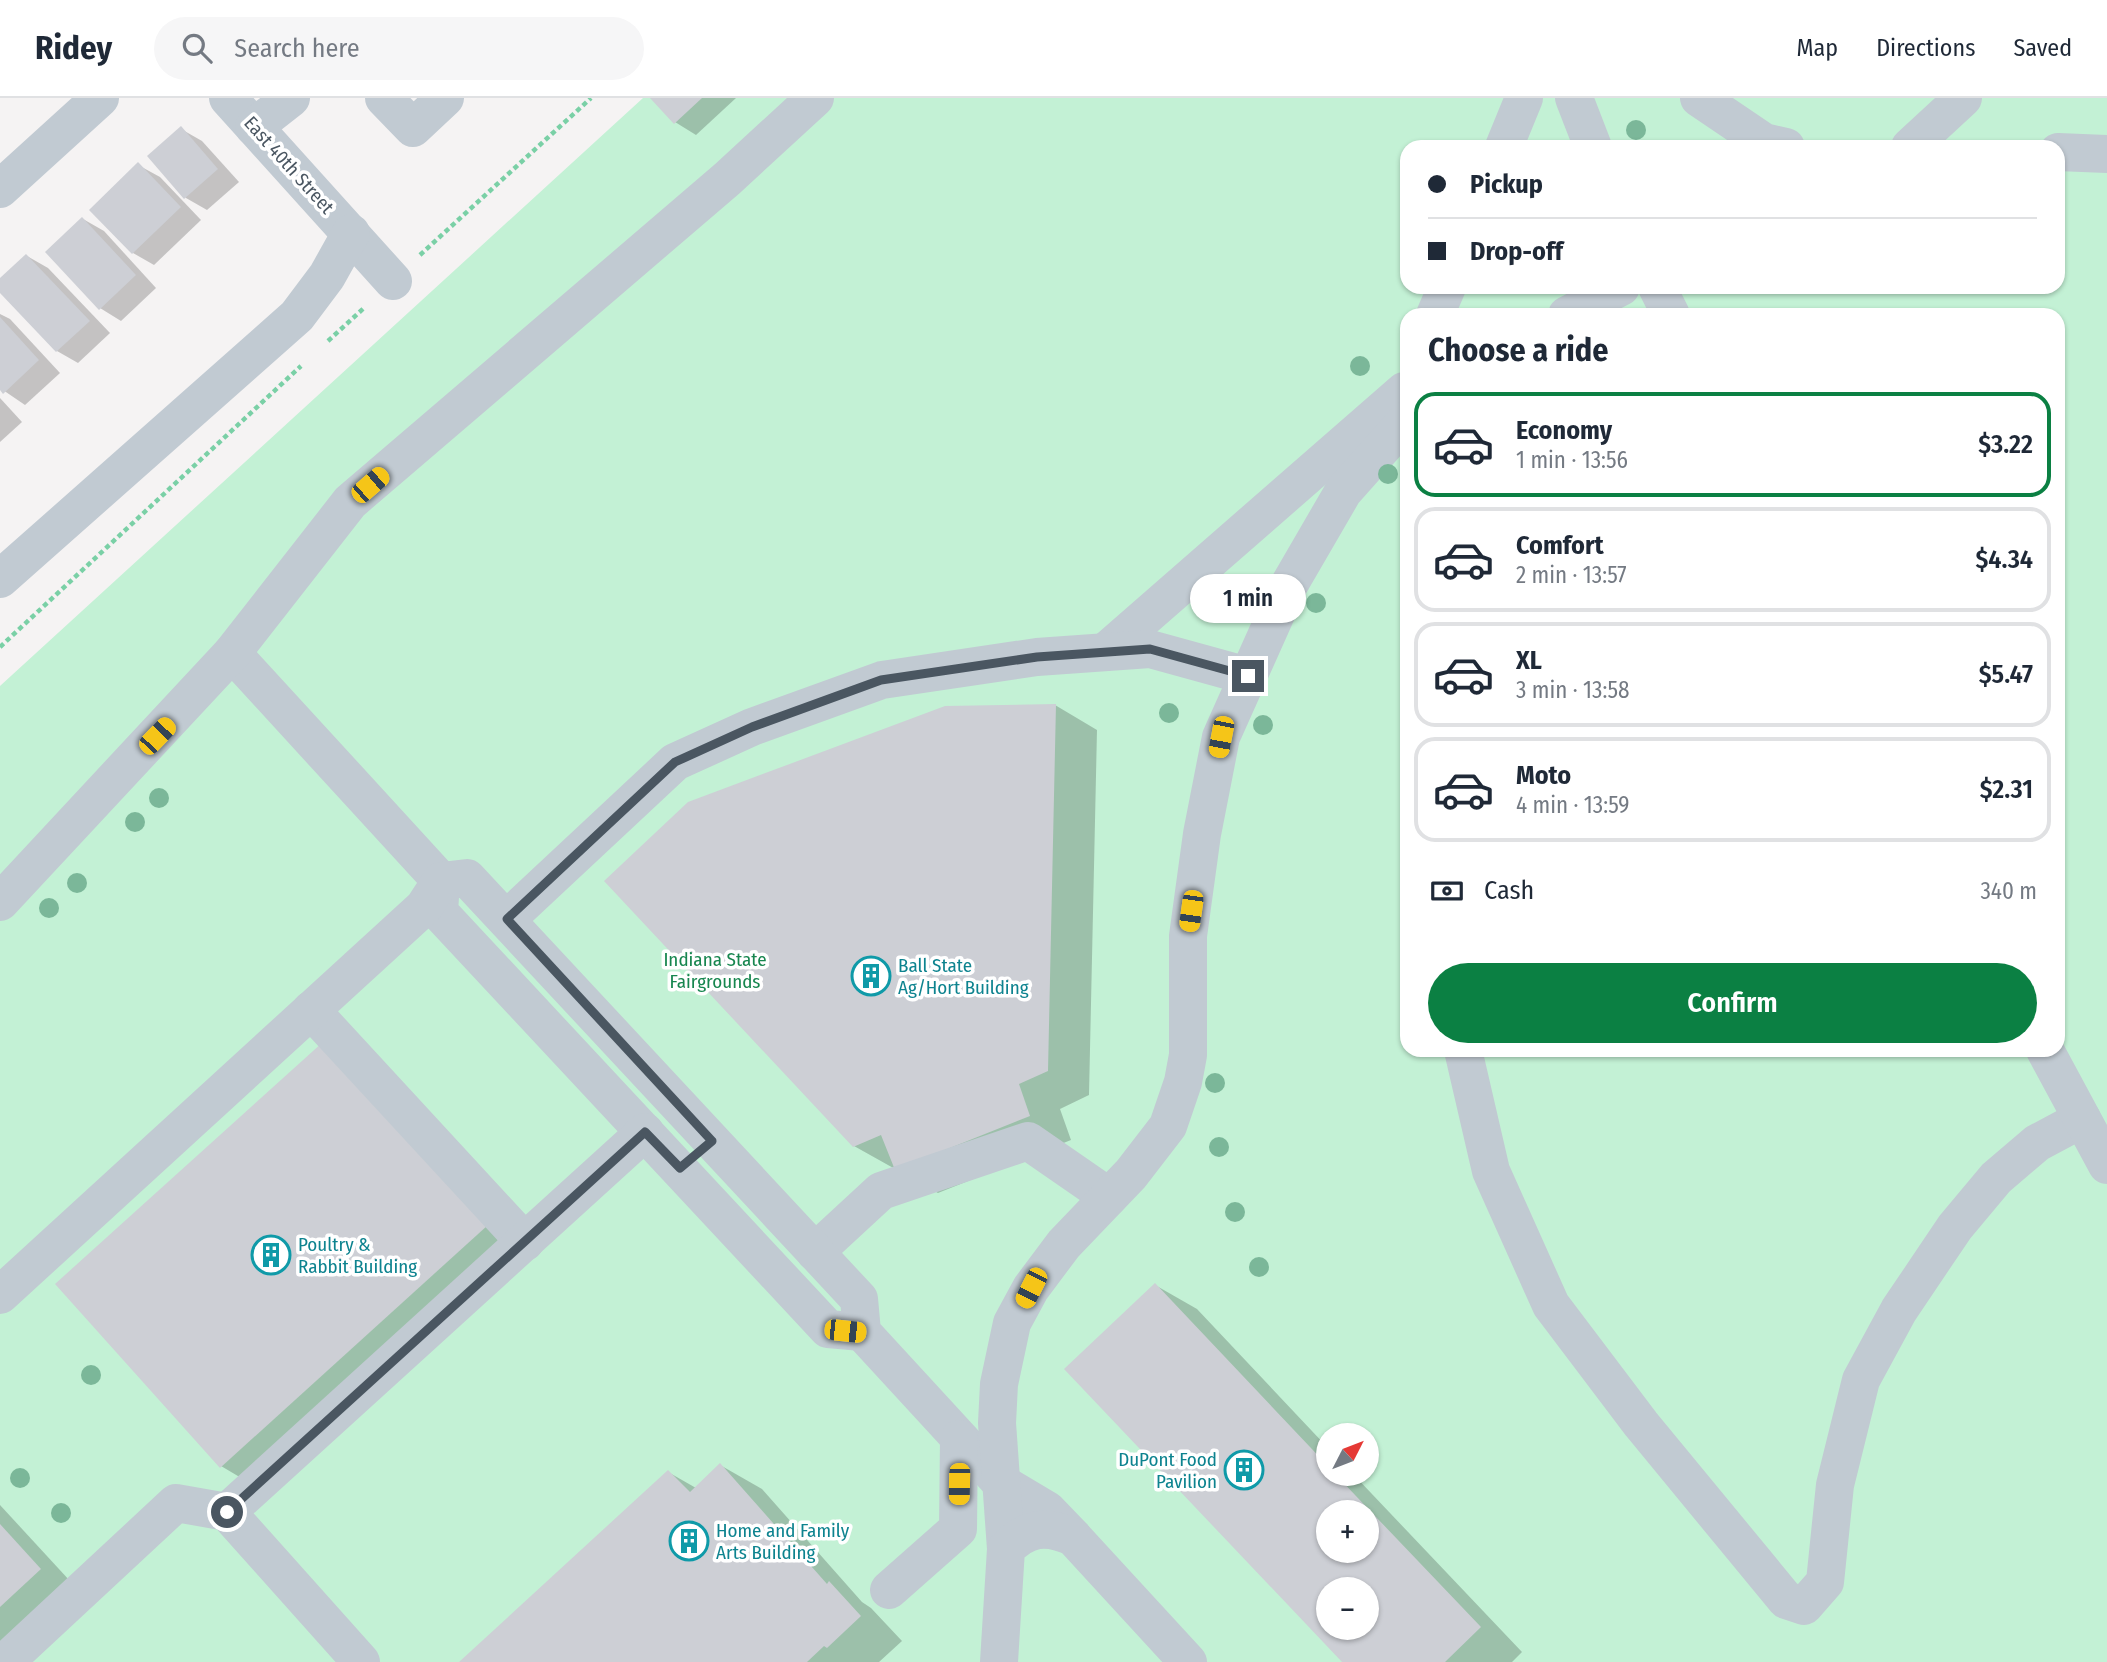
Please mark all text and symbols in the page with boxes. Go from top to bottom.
search box [154,17,644,80]
text: Ridey [35,28,112,68]
icon: search [178,29,216,67]
text: Search here [234,33,360,64]
text: Map [1797,34,1838,62]
text: Directions [1876,34,1975,62]
text: Saved [2013,34,2072,62]
street label: East 40th Street [239,112,339,219]
text: Pickup [1470,169,1543,200]
text: Drop-off [1470,236,1563,267]
text: Choose a ride [1428,331,1609,369]
icon: car [1432,413,1495,476]
text: Economy [1516,415,1612,446]
text: $3.22 [1978,429,2033,460]
text: 1 min · 13:56 [1516,446,1628,474]
car [348,463,393,507]
icon: car [1432,528,1495,591]
text: Comfort [1516,530,1604,561]
text: $4.34 [1975,544,2033,575]
text: 2 min · 13:57 [1516,561,1627,589]
callout: 1 min [1190,574,1306,624]
text: 1 min [1223,584,1273,612]
icon: car [1432,643,1495,706]
text: XL [1516,645,1542,676]
text: $5.47 [1979,659,2033,690]
route end [1232,660,1264,692]
text: 3 min · 13:58 [1516,676,1629,704]
car [135,714,180,758]
car [1207,714,1236,760]
icon: car [1432,758,1495,821]
text: Moto [1516,760,1571,791]
text: $2.31 [1980,774,2033,805]
text: 4 min · 13:59 [1516,791,1630,819]
icon: cash [1428,872,1466,910]
text: Cash [1484,875,1534,906]
text: 340 m [1981,877,2037,905]
car [1178,889,1205,933]
park label: Indiana State Fairgrounds [663,948,767,993]
place label: Ball State Ag/Hort Building [898,954,1029,999]
building icon: Ball State Ag/Hort Building [850,955,892,997]
button: Confirm [1428,963,2037,1043]
place label: Poultry & Rabbit Building [298,1233,417,1278]
building icon: Poultry & Rabbit Building [250,1234,292,1276]
car [1013,1265,1050,1311]
car [824,1318,867,1344]
north arrow [1316,1423,1379,1486]
map controls [1316,1423,1379,1640]
place label: DuPont Food Pavilion [1118,1448,1217,1493]
building icon: DuPont Food Pavilion [1223,1449,1265,1491]
car [949,1463,970,1505]
route start [211,1496,243,1528]
button: + [1316,1500,1379,1563]
place label: Home and Family Arts Building [716,1519,850,1564]
building icon: Home and Family Arts Building [668,1520,710,1562]
button: − [1316,1577,1379,1640]

